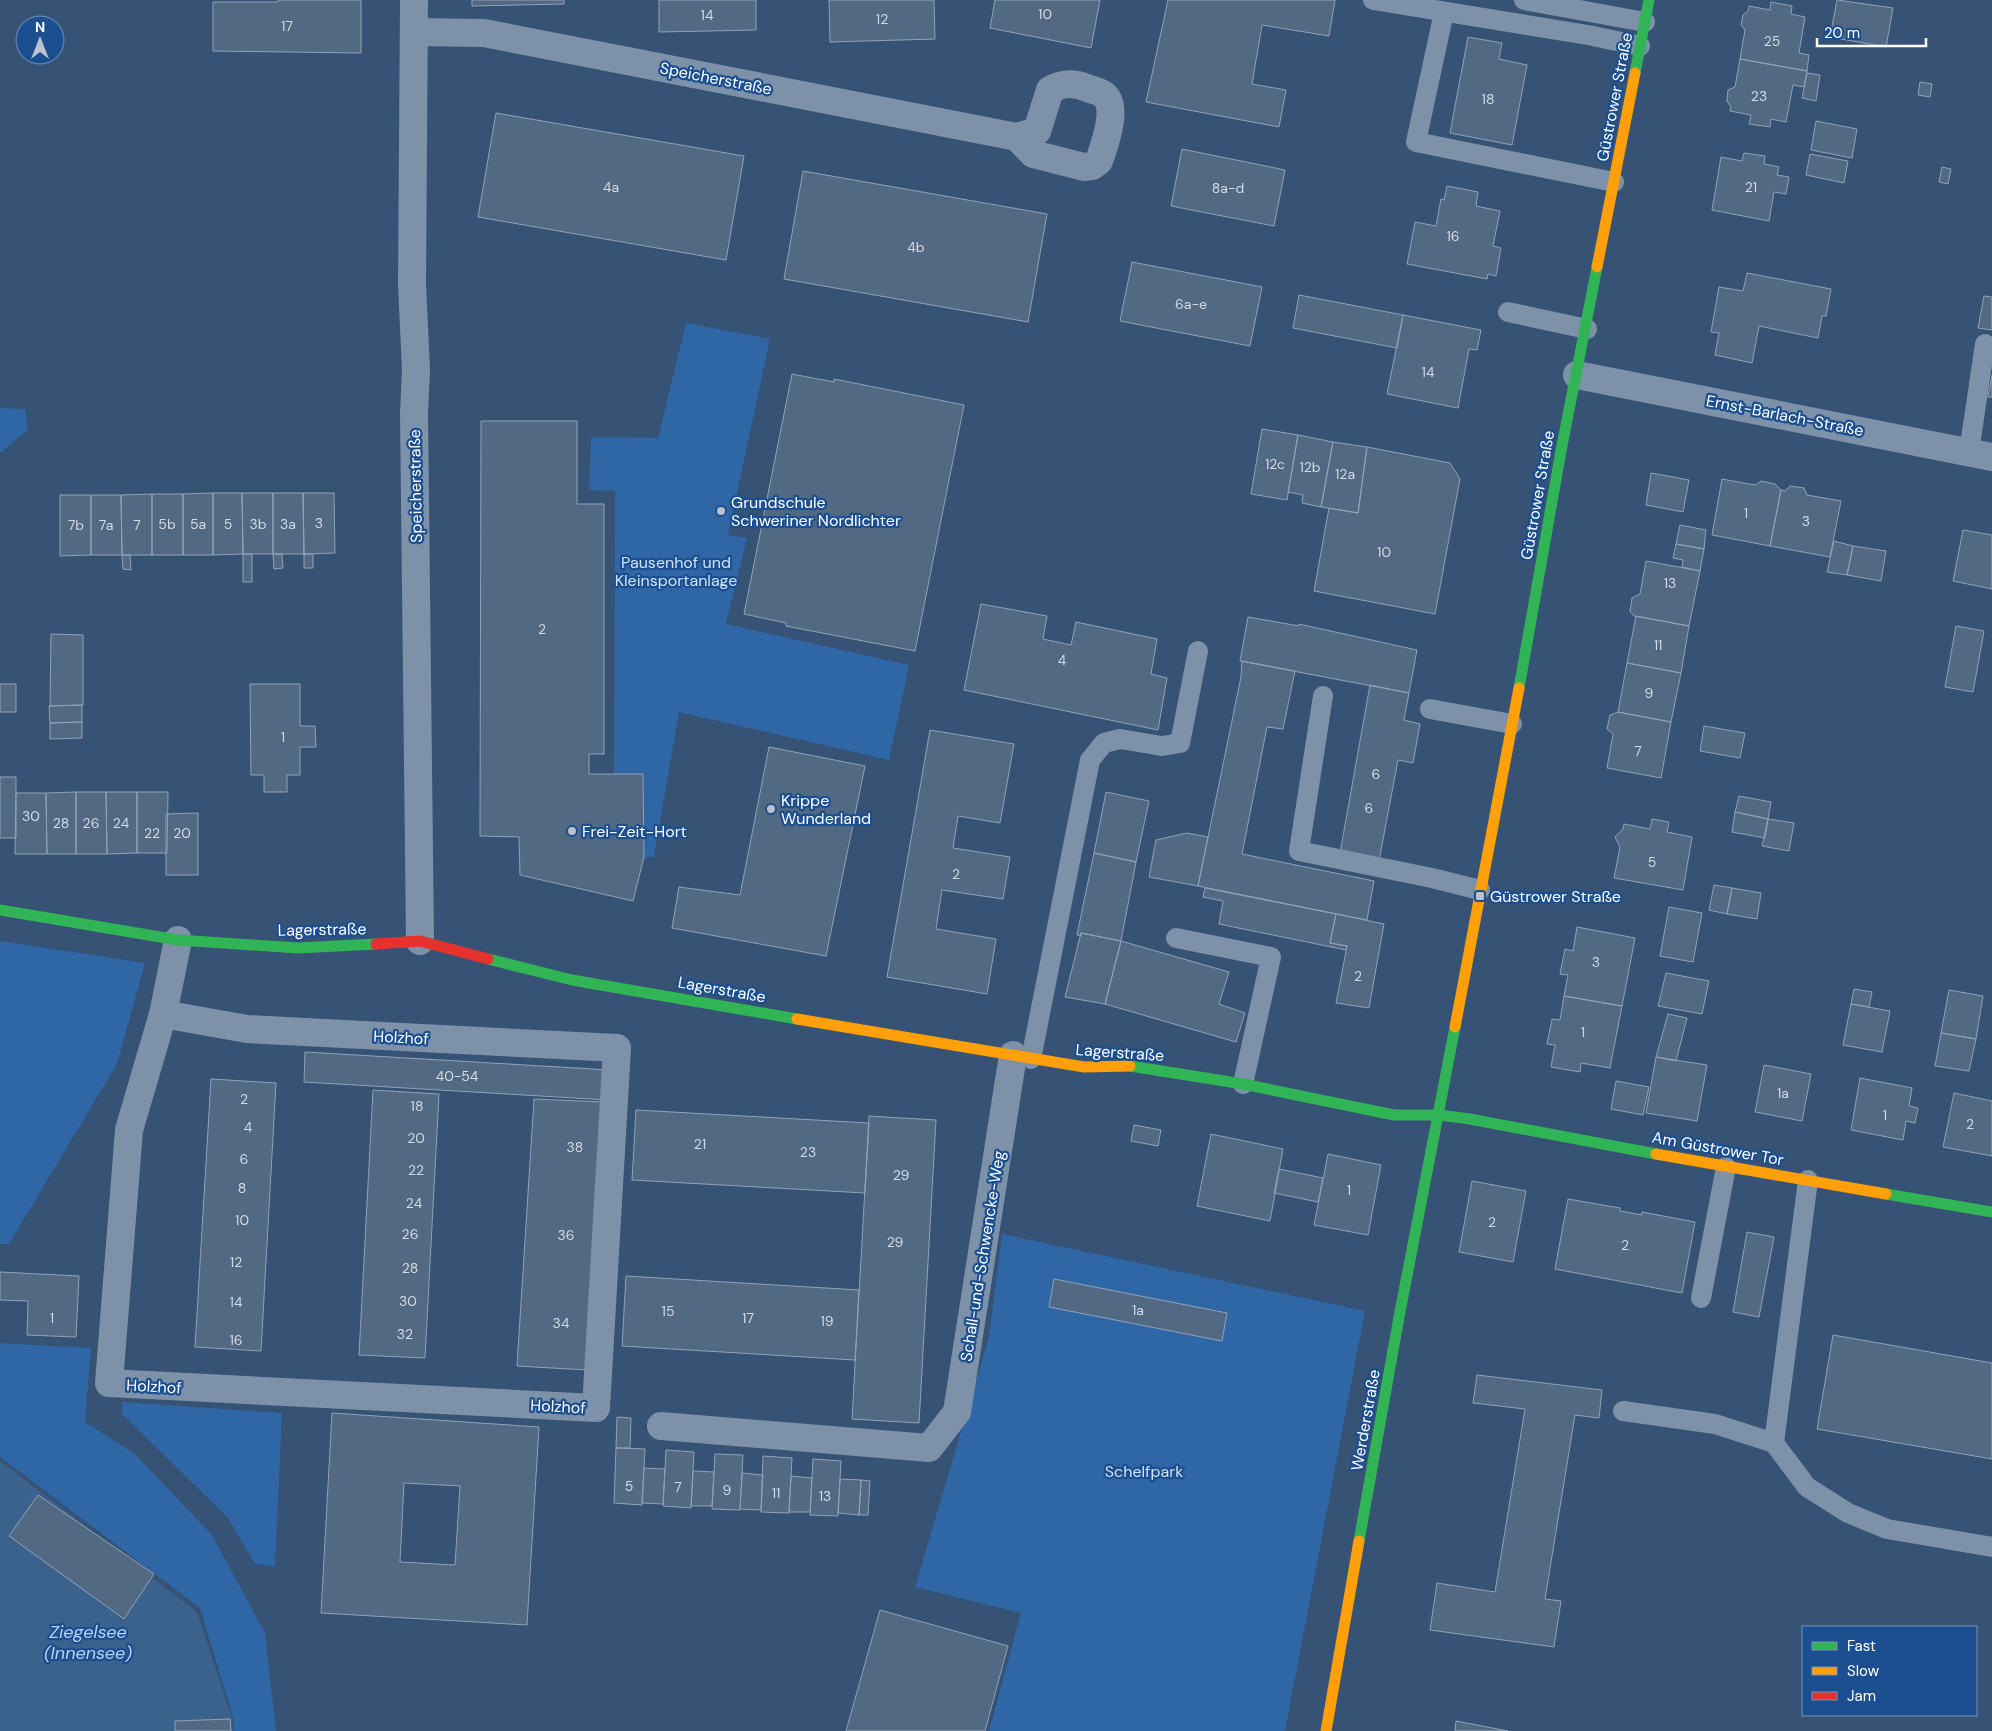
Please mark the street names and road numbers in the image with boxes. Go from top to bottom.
street label: Güstrower Straße [1592,31,1637,163]
street label: Speicherstraße [658,57,774,100]
street label: Ernst-Barlach-Straße [1704,390,1865,441]
street label: Speicherstraße [404,429,427,543]
street label: Güstrower Straße [1516,429,1559,561]
street label: Lagerstraße [277,918,367,941]
street label: Lagerstraße [676,971,767,1008]
street label: Holzhof [373,1026,429,1049]
street label: Lagerstraße [1075,1039,1165,1066]
street label: Am Güstrower Tor [1650,1127,1785,1170]
street label: Schall-und-Schwencke-Weg [955,1149,1010,1363]
street label: Werderstraße [1346,1368,1385,1472]
street label: Holzhof [126,1375,182,1398]
street label: Holzhof [530,1395,586,1418]

